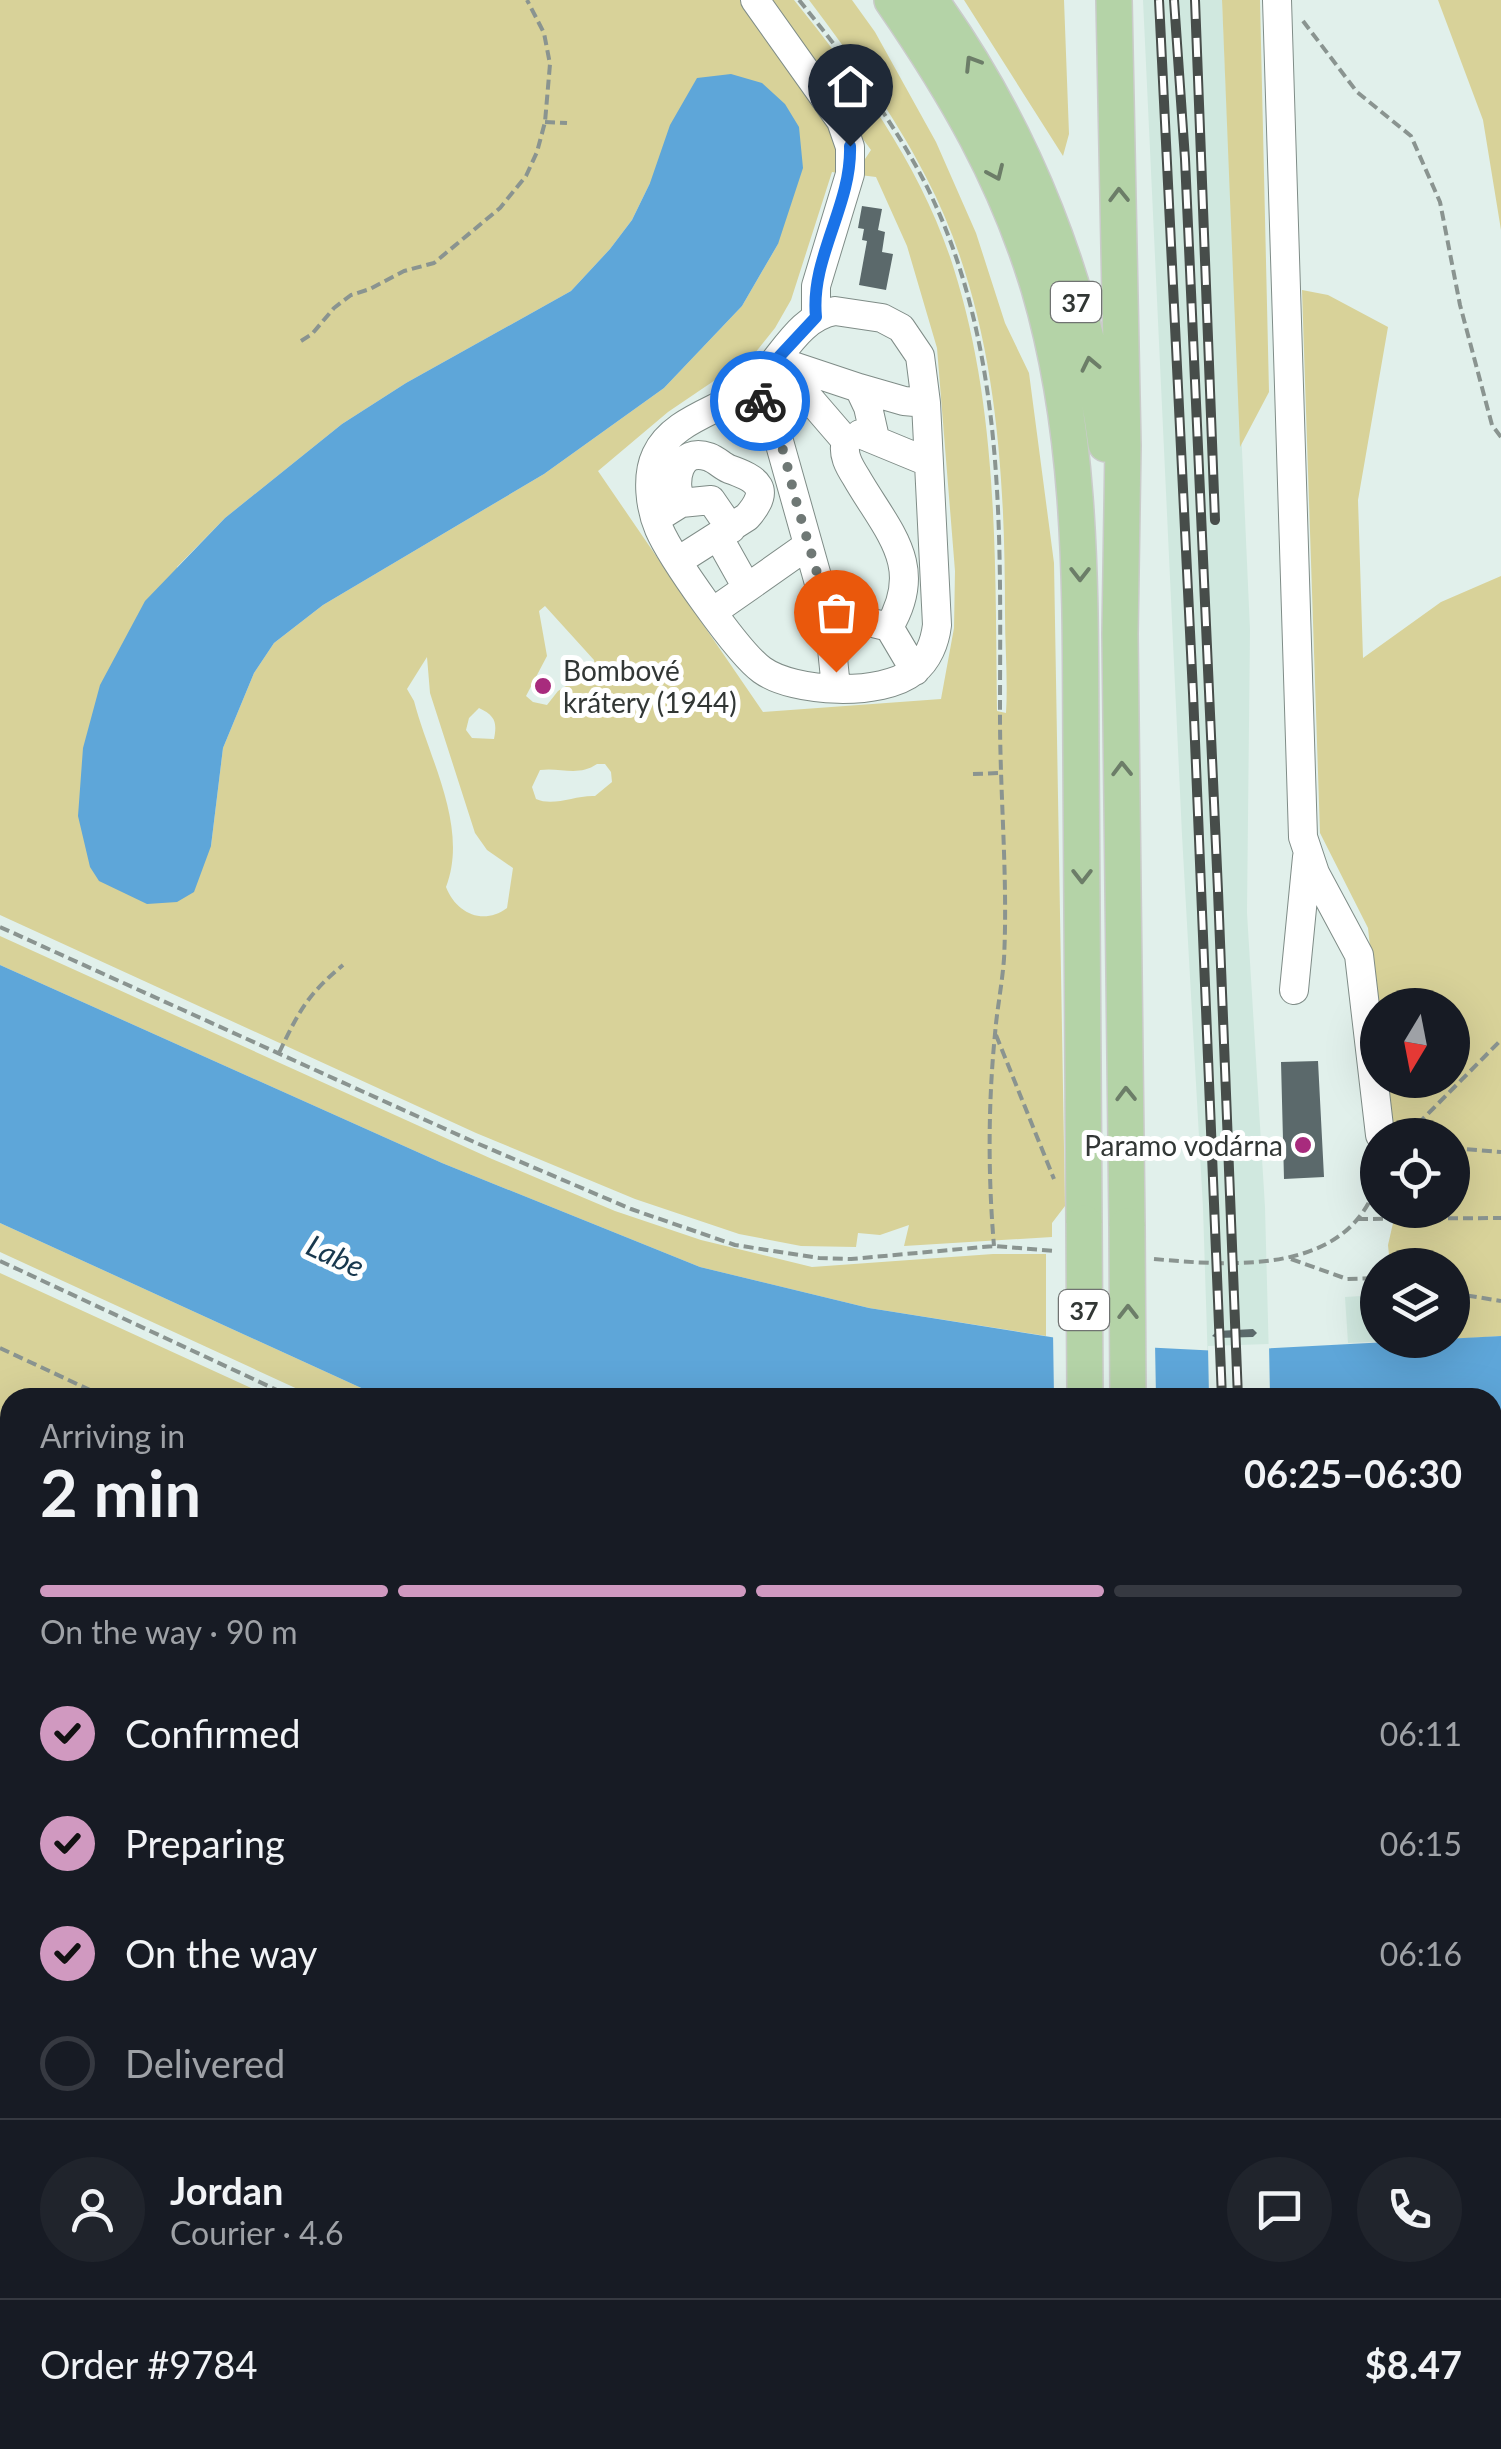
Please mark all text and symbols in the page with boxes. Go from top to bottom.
pin [808,44,893,147]
one-way arrow [965,56,984,74]
icon: home [823,59,878,114]
one-way arrow [984,163,1004,181]
one-way arrow [1108,187,1129,203]
road number: 37 [1051,282,1101,322]
courier [710,351,810,451]
one-way arrow [1081,356,1102,373]
icon: bike [733,374,788,429]
one-way arrow [1069,566,1091,582]
pin [794,570,879,673]
icon: bag [809,585,864,640]
place label: Bombové krátery (1944) [563,653,737,719]
marker: Bombové krátery (1944) [532,675,554,697]
one-way arrow [1111,760,1133,776]
one-way arrow [1071,870,1093,885]
north arrow [1360,988,1470,1098]
map controls [1360,988,1470,1358]
one-way arrow [1115,1085,1137,1100]
button: locate [1360,1118,1470,1228]
place label: Paramo vodárna [1084,1128,1283,1162]
marker: Paramo vodárna [1292,1134,1314,1156]
water label: Labe [302,1226,370,1284]
button: layers [1360,1248,1470,1358]
road number: 37 [1059,1290,1109,1330]
one-way arrow [1117,1303,1139,1318]
text: Arriving in [40,1416,185,1455]
text: 06:25–06:30 [1244,1450,1462,1496]
text: 2 min [40,1453,201,1531]
text: On the way · 90 m [40,1612,298,1651]
icon: check [40,1706,95,1761]
text: Confirmed [125,1710,301,1756]
text: 06:11 [1380,1714,1462,1753]
icon: check [40,1816,95,1871]
text: Preparing [125,1820,285,1866]
text: 06:15 [1380,1824,1462,1863]
icon: check [40,1926,95,1981]
text: On the way [125,1930,317,1976]
text: 06:16 [1380,1934,1462,1973]
text: Delivered [125,2040,285,2086]
button: person [40,2157,145,2262]
button: chat [1227,2157,1332,2262]
button: phone [1357,2157,1462,2262]
text: Jordan [170,2167,283,2213]
text: Courier · 4.6 [170,2213,344,2252]
text: Order #9784 [40,2341,257,2387]
text: $8.47 [1365,2341,1462,2387]

